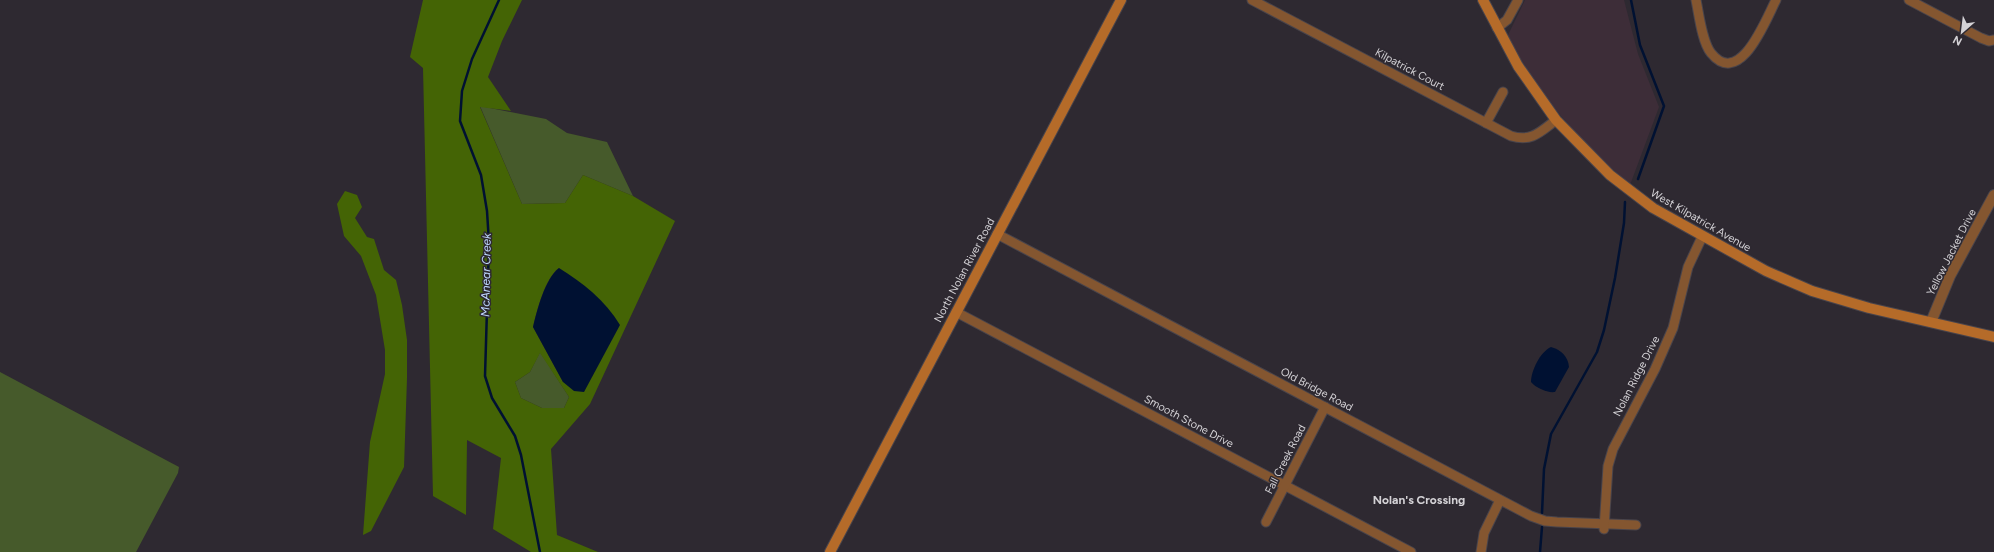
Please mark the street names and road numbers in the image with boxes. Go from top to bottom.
street label: Kilpatrick Court [1373,46,1447,93]
street label: West Kilpatrick Avenue [1648,186,1753,254]
street label: Yellow Jacket Drive [1924,207,1979,298]
street label: North Nolan River Road [931,216,997,325]
street label: Nolan Ridge Drive [1611,334,1662,419]
street label: Old Bridge Road [1278,365,1355,414]
street label: Smooth Stone Drive [1142,392,1236,451]
street label: Fall Creek Road [1262,422,1309,496]

